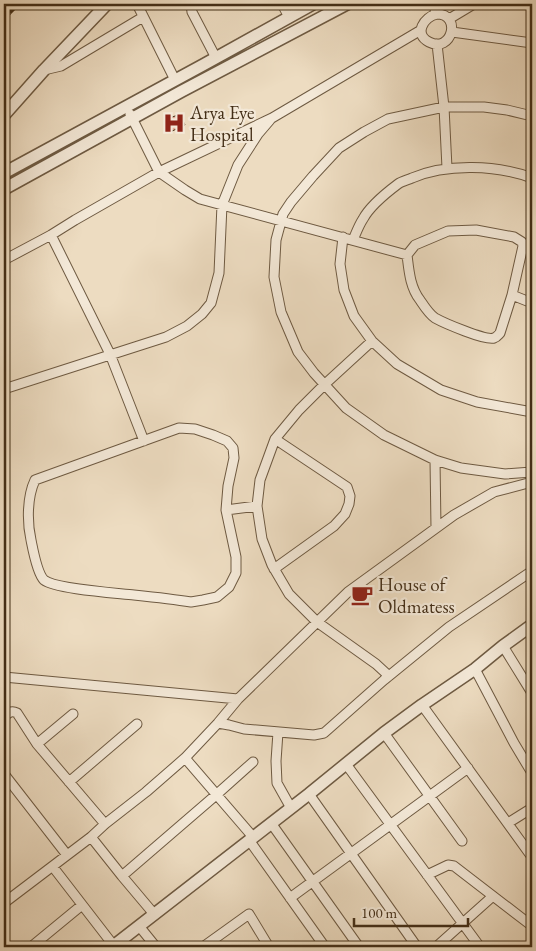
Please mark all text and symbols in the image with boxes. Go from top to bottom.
place label: Arya Eye Hospital [189,100,254,147]
hospital icon: Arya Eye Hospital [161,110,187,136]
place label: House of Oldmatess [378,572,455,619]
cafe icon: House of Oldmatess [349,582,375,608]
scale bar [354,896,467,928]
text: 100 m [361,903,398,922]

